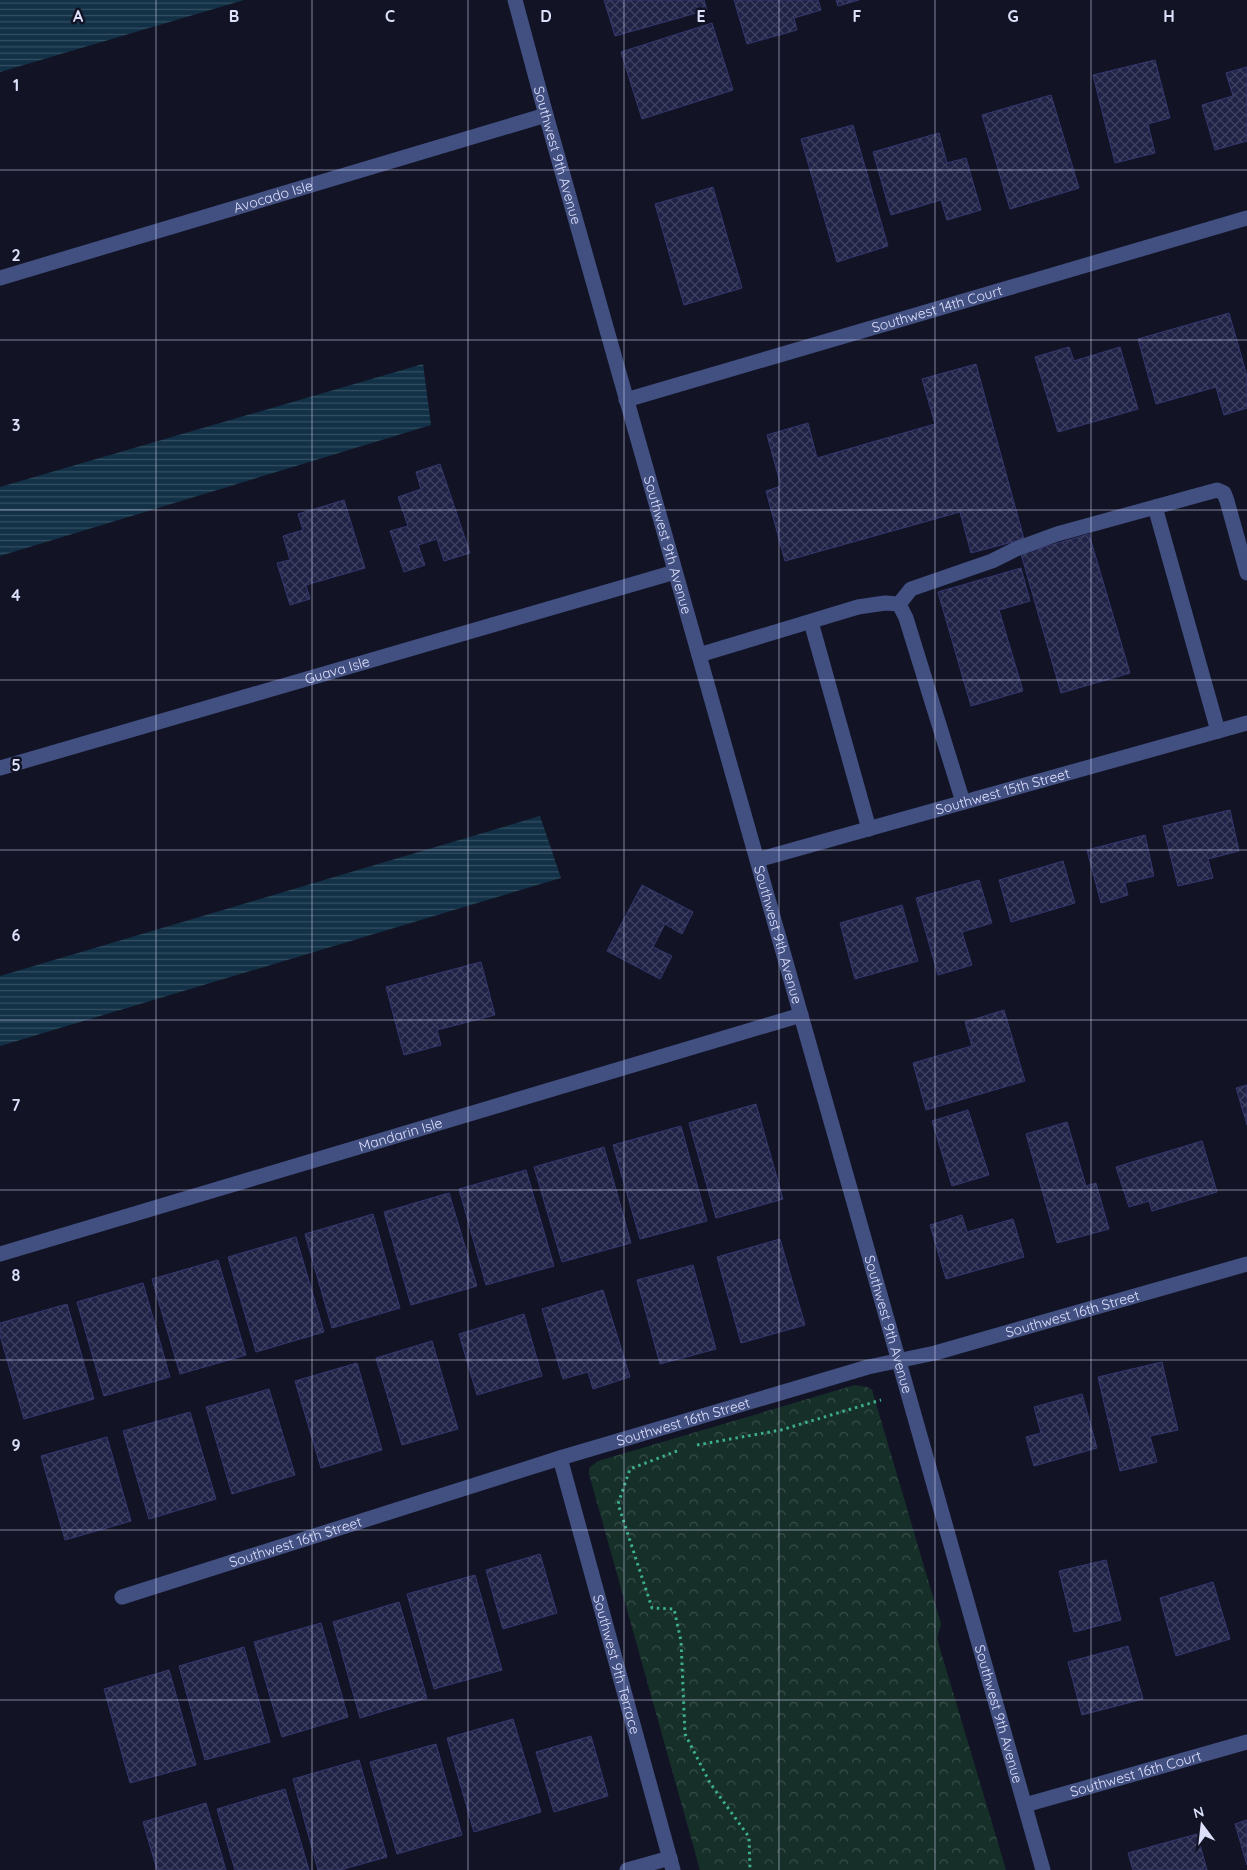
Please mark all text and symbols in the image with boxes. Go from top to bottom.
text: A [73,6,84,26]
text: B [229,6,239,26]
text: C [385,6,395,26]
text: D [540,6,552,26]
text: E [696,6,706,26]
text: F [853,6,862,26]
text: G [1007,6,1019,26]
text: H [1163,6,1175,26]
text: 1 [13,75,19,95]
street label: Southwest 9th Avenue [530,84,586,227]
street label: Avocado Isle [231,176,315,217]
text: 2 [11,245,21,265]
street label: Southwest 14th Court [869,281,1005,337]
text: 3 [12,415,20,435]
street label: Southwest 9th Avenue [640,474,696,616]
text: 4 [11,585,21,605]
street label: Guava Isle [302,652,372,688]
text: 5 [11,755,21,775]
street label: Southwest 15th Street [934,764,1072,819]
street label: Southwest 9th Avenue [750,863,806,1006]
text: 6 [12,925,21,945]
text: 7 [12,1095,21,1115]
street label: Mandarin Isle [357,1113,445,1155]
street label: Southwest 9th Avenue [860,1253,917,1396]
text: 8 [12,1265,21,1285]
street label: Southwest 16th Street [1003,1286,1142,1341]
street label: Southwest 16th Street [614,1393,752,1450]
text: 9 [11,1435,21,1455]
street label: Southwest 16th Street [227,1512,364,1571]
street label: Southwest 9th Terrace [589,1593,644,1736]
street label: Southwest 9th Avenue [971,1643,1027,1785]
street label: Southwest 16th Court [1068,1746,1204,1801]
north arrow [1177,1800,1227,1850]
text: N [1191,1802,1206,1822]

